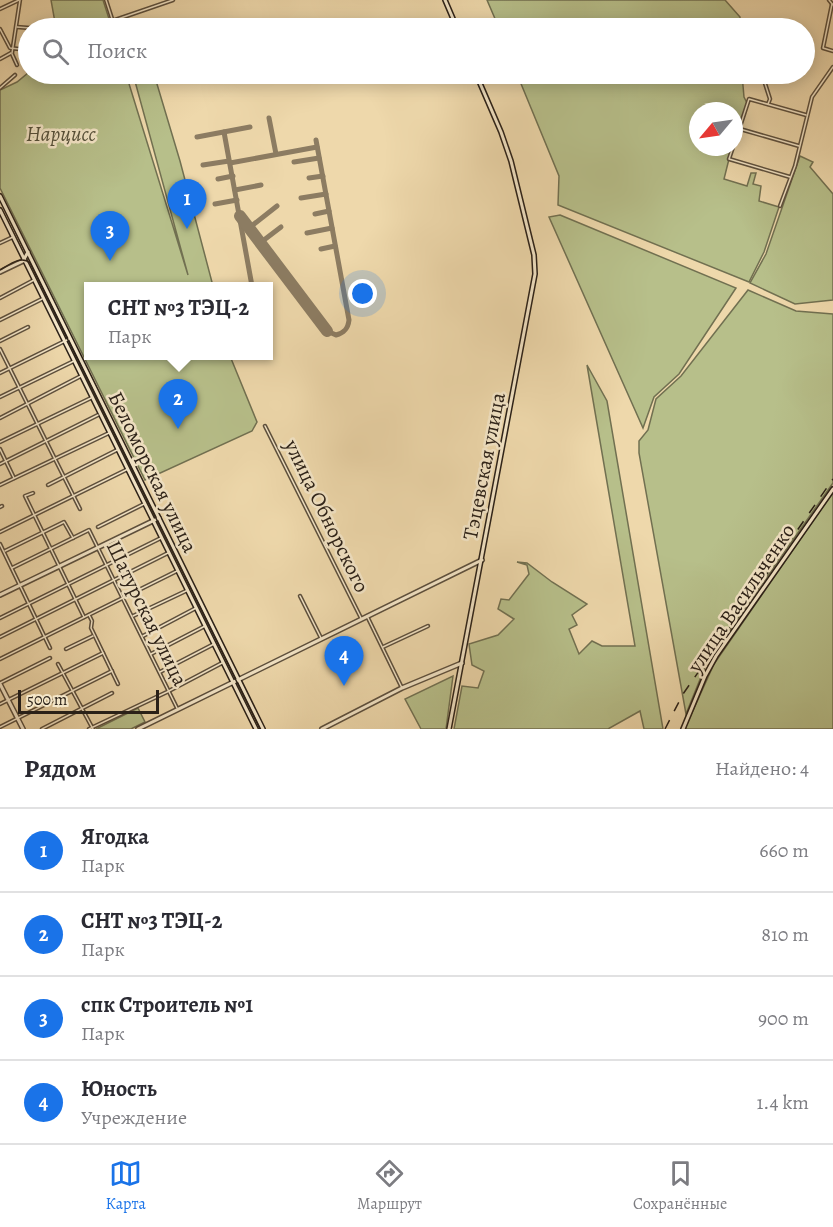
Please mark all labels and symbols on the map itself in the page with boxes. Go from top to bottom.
north arrow [689,102,743,156]
park label: Нарцисс [26,120,97,148]
pin: 1 [168,180,207,229]
pin: 3 [90,212,130,261]
your location [348,279,377,308]
pin: 2 [158,380,198,429]
street label: Беломорская улица [102,387,204,558]
street label: Тэцевская улица [456,390,512,542]
street label: улица Обнорского [277,434,376,597]
street label: улица Васильченко [680,518,801,679]
street label: Шатурская улица [100,536,194,691]
pin: 4 [324,636,364,686]
scale bar [18,687,159,714]

